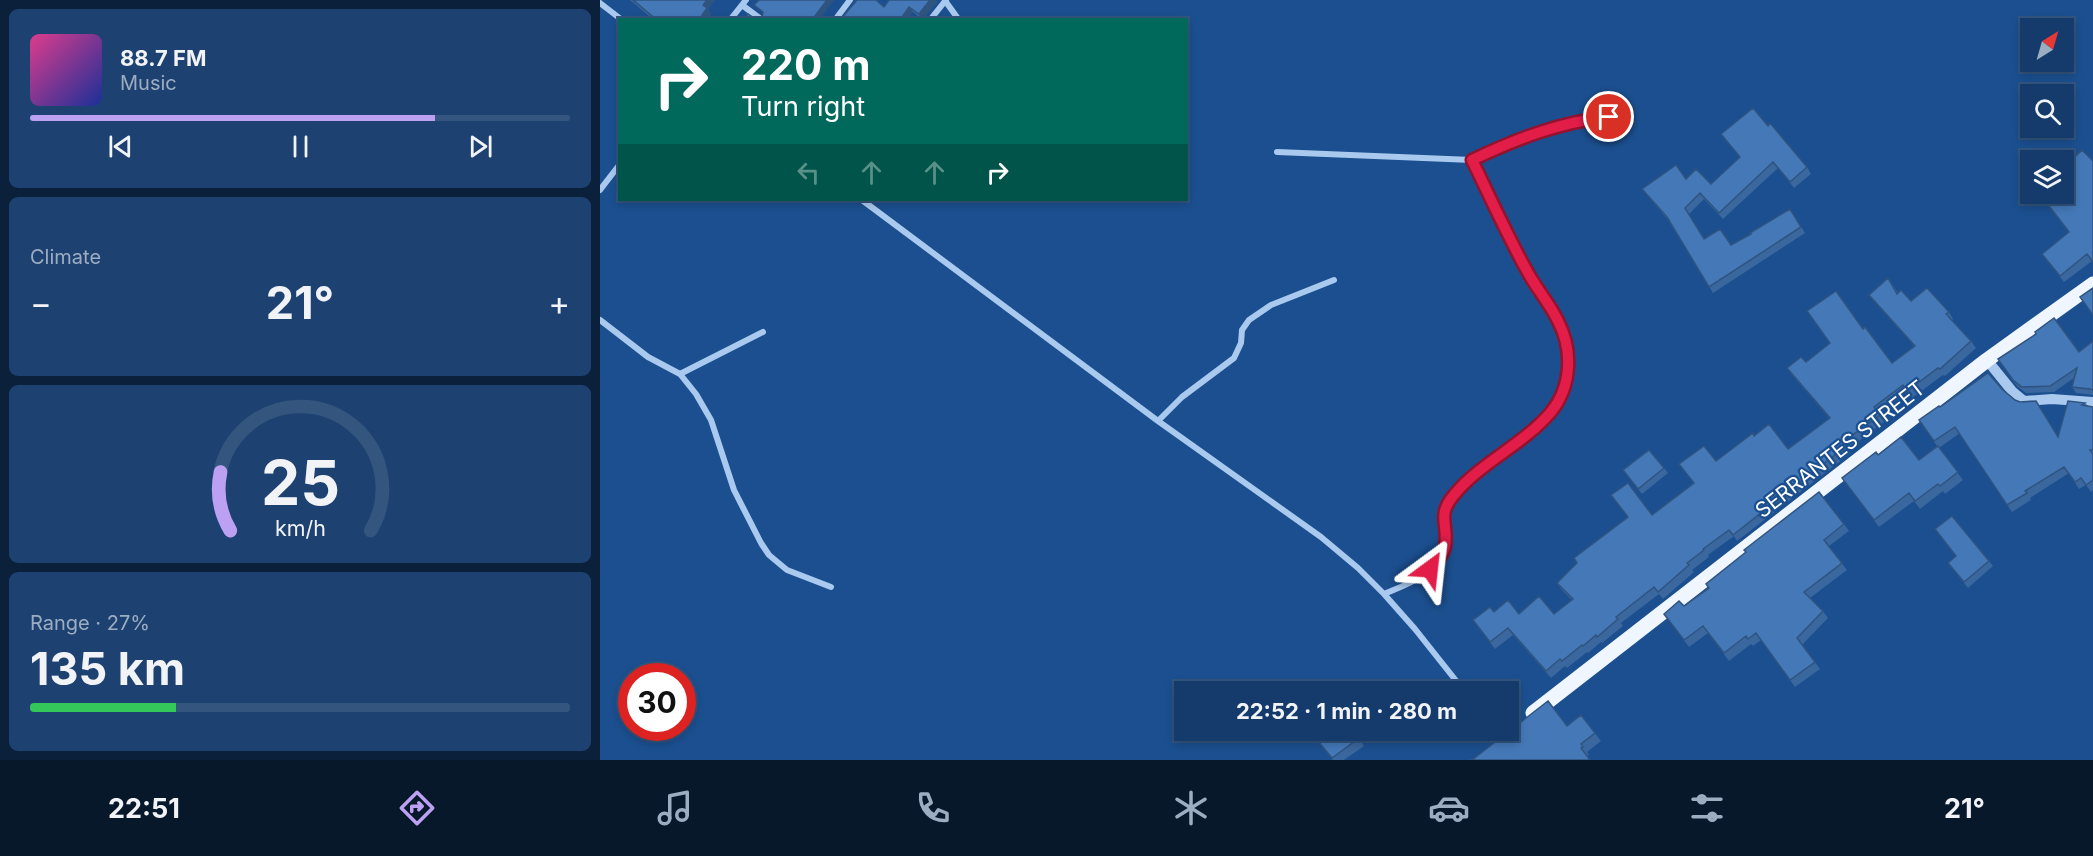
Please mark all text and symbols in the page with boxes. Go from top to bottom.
north arrow [2020,18,2074,72]
map controls [2020,18,2074,204]
text: 220 m [741,39,871,90]
icon: right [642,42,720,120]
text: 88.7 FM [120,45,206,71]
text: Music [120,71,177,95]
button: search [2020,84,2074,138]
text: Turn right [741,90,865,123]
pin [1583,91,1634,142]
icon: arrive [1592,100,1625,133]
icon: previous [104,130,137,163]
icon: pause [284,130,317,163]
icon: next [464,130,497,163]
button: layers [2020,150,2074,204]
icon: left [792,156,825,189]
icon: ahead [855,156,888,189]
icon: ahead [918,156,951,189]
icon: right [981,156,1014,189]
text: Climate [30,245,101,269]
text: 21° [266,275,334,330]
text: − [30,283,52,323]
text: + [548,283,570,323]
street label: SERRANTES STREET [1750,375,1930,523]
text: 25 [260,445,340,520]
text: km/h [275,515,325,541]
position arrow [1398,537,1462,601]
text: Range · 27% [30,611,150,635]
text: 135 km [30,641,185,696]
speed limit sign: 30 [618,663,696,741]
text: 22:52 · 1 min · 280 m [1236,698,1457,724]
icon: directions [396,787,438,829]
icon: music [654,787,696,829]
icon: phone [912,787,954,829]
icon: climate [1170,787,1212,829]
icon: car [1428,787,1470,829]
icon: filters [1686,787,1728,829]
text: 22:51 [108,792,180,825]
text: 21° [1944,792,1985,825]

